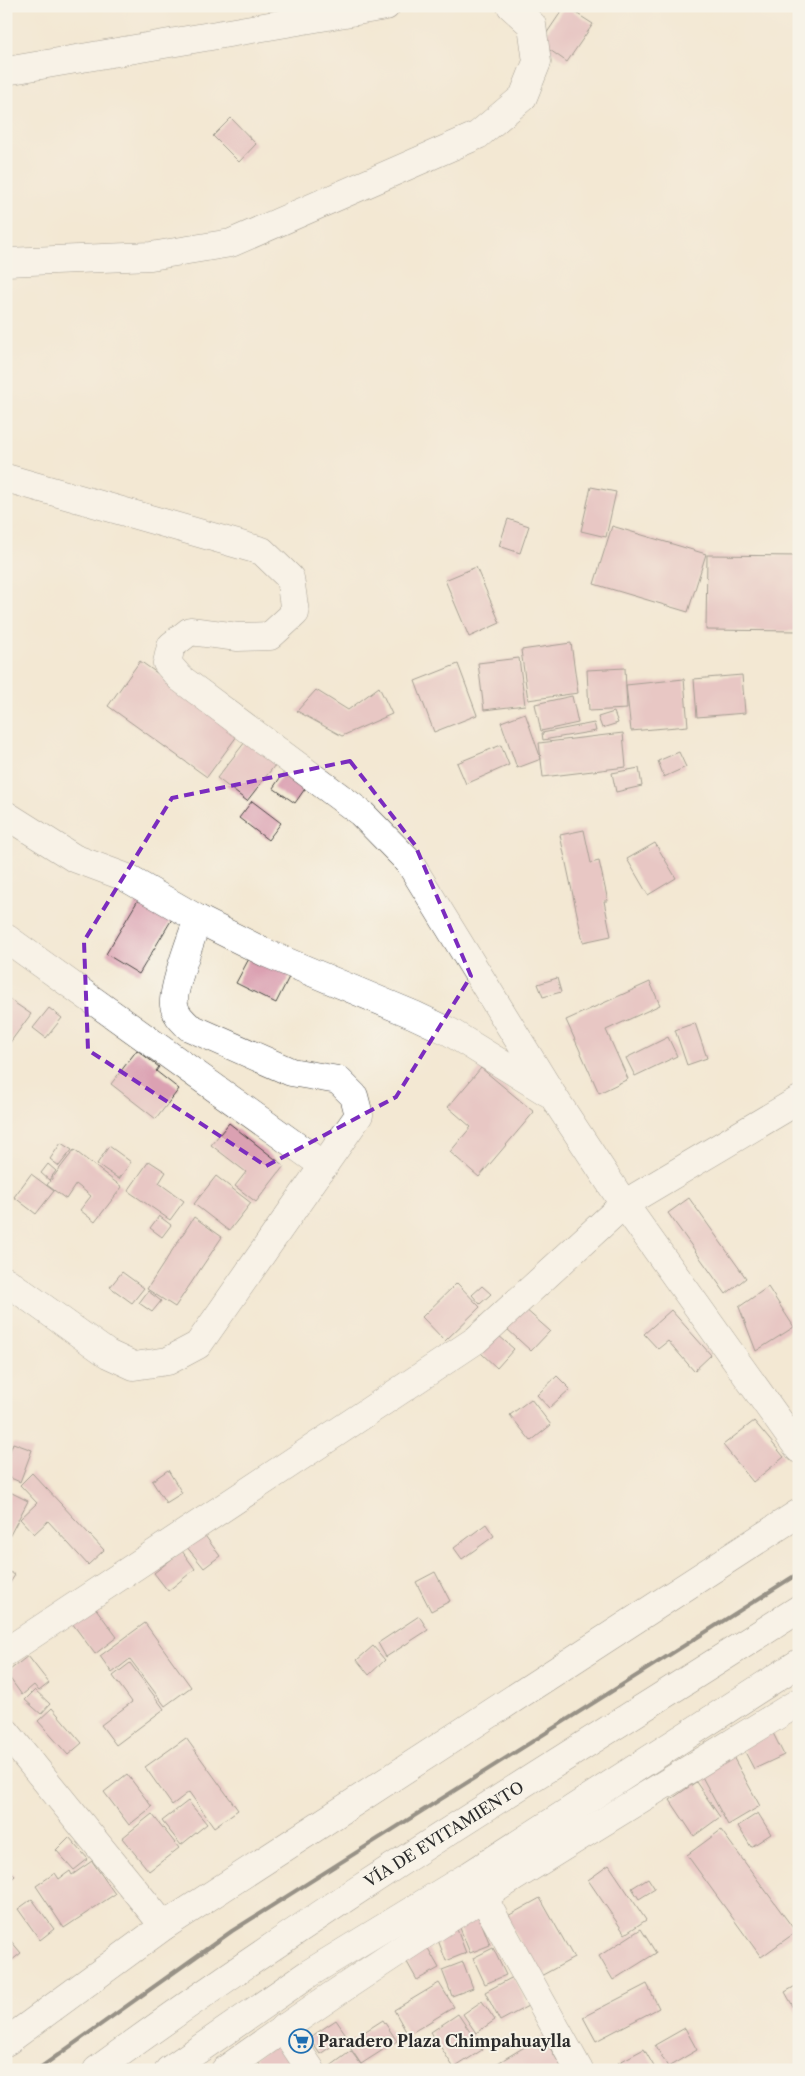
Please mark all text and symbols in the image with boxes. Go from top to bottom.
street label: VÍA DE EVITAMIENTO [360,1777,527,1892]
supermarket icon: Paradero Plaza Chimpahuaylla [288,2028,314,2054]
place label: Paradero Plaza Chimpahuaylla [318,2031,572,2051]

